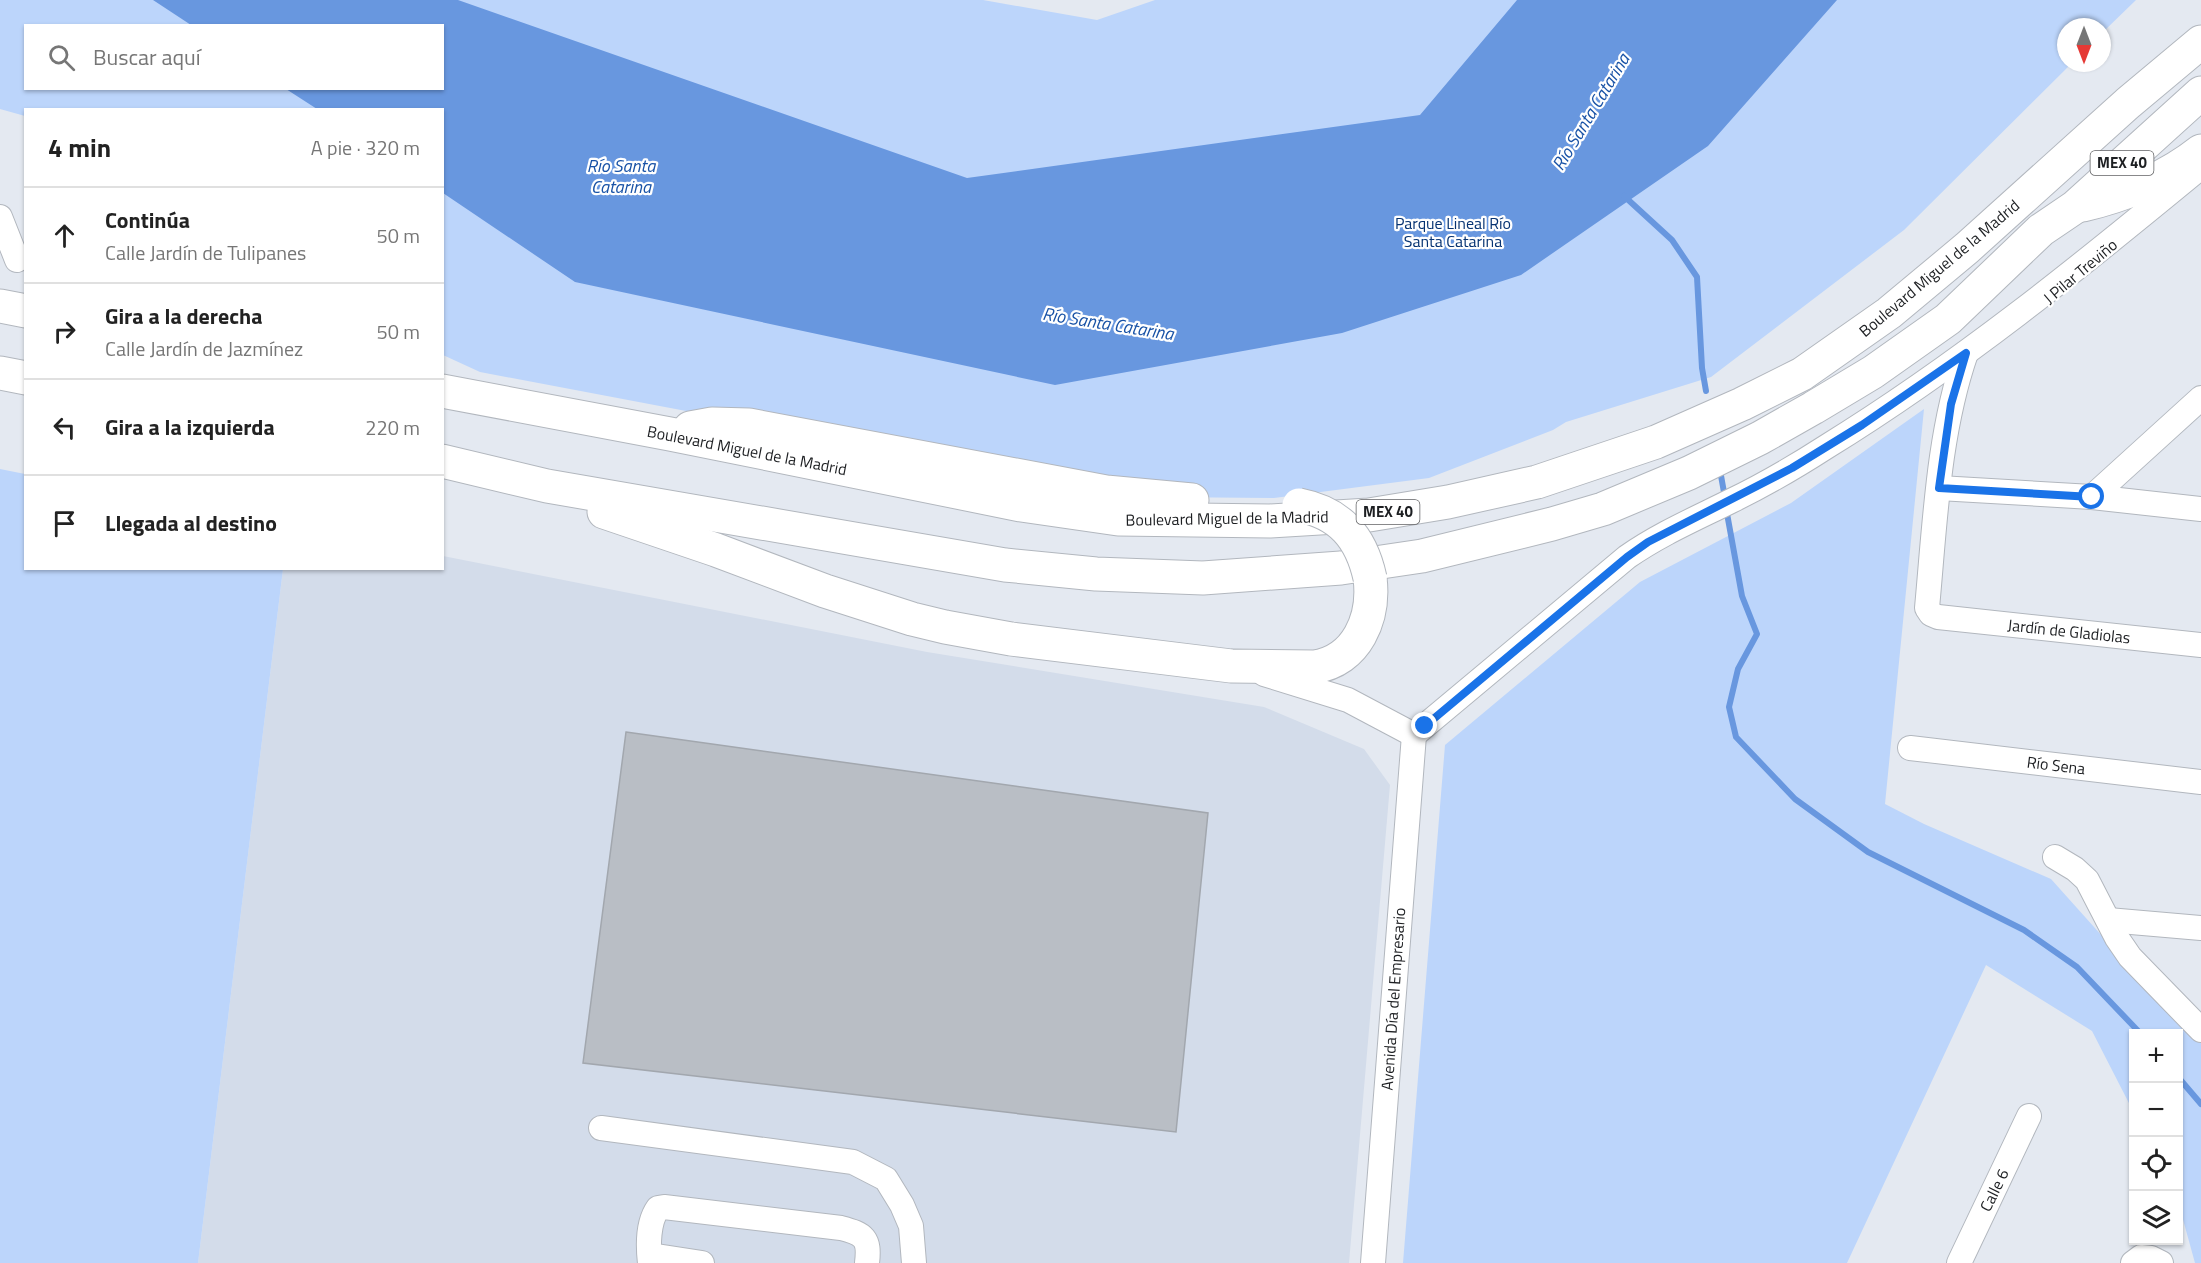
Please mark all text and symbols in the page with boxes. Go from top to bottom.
north arrow [2057,18,2111,72]
search box [24,24,444,90]
text: Buscar aquí [93,40,201,74]
icon: search [45,41,78,74]
water label: Río Santa Catarina [1545,47,1637,175]
text: 4 min [48,128,111,167]
text: A pie · 320 m [311,132,420,163]
road number: MEX 40 [2090,151,2154,175]
water label: Río Santa Catarina [587,152,656,200]
street label: Boulevard Miguel de la Madrid [1854,194,2024,342]
text: Continúa [105,203,190,237]
park label: Parque Lineal Río Santa Catarina [1395,211,1511,253]
icon: ahead [48,219,81,252]
text: 50 m [376,220,420,251]
street label: J Pilar Treviño [2038,233,2122,309]
text: Calle Jardín de Tulipanes [105,237,306,268]
text: Gira a la derecha [105,299,262,333]
water label: Río Santa Catarina [1041,300,1176,347]
icon: right [48,315,81,348]
text: 50 m [376,316,420,347]
text: Calle Jardín de Jazmínez [105,333,303,364]
text: Gira a la izquierda [105,410,275,444]
icon: left [48,411,81,444]
text: 220 m [365,412,420,443]
street label: Boulevard Miguel de la Madrid [645,419,849,481]
route start [2078,483,2104,509]
road number: MEX 40 [1356,500,1420,524]
street label: Boulevard Miguel de la Madrid [1125,504,1329,532]
text: Llegada al destino [105,506,277,540]
icon: arrive [48,507,81,540]
street label: Jardín de Gladiolas [2006,613,2132,649]
route end [1411,712,1437,738]
street label: Río Sena [2025,750,2087,780]
street label: Avenida Día del Empresario [1375,907,1411,1091]
map controls [2129,1029,2183,1245]
button: + [2129,1029,2183,1083]
button: − [2129,1083,2183,1137]
button: locate [2129,1137,2183,1191]
street label: Calle 6 [1973,1165,2015,1215]
button: layers [2129,1191,2183,1245]

